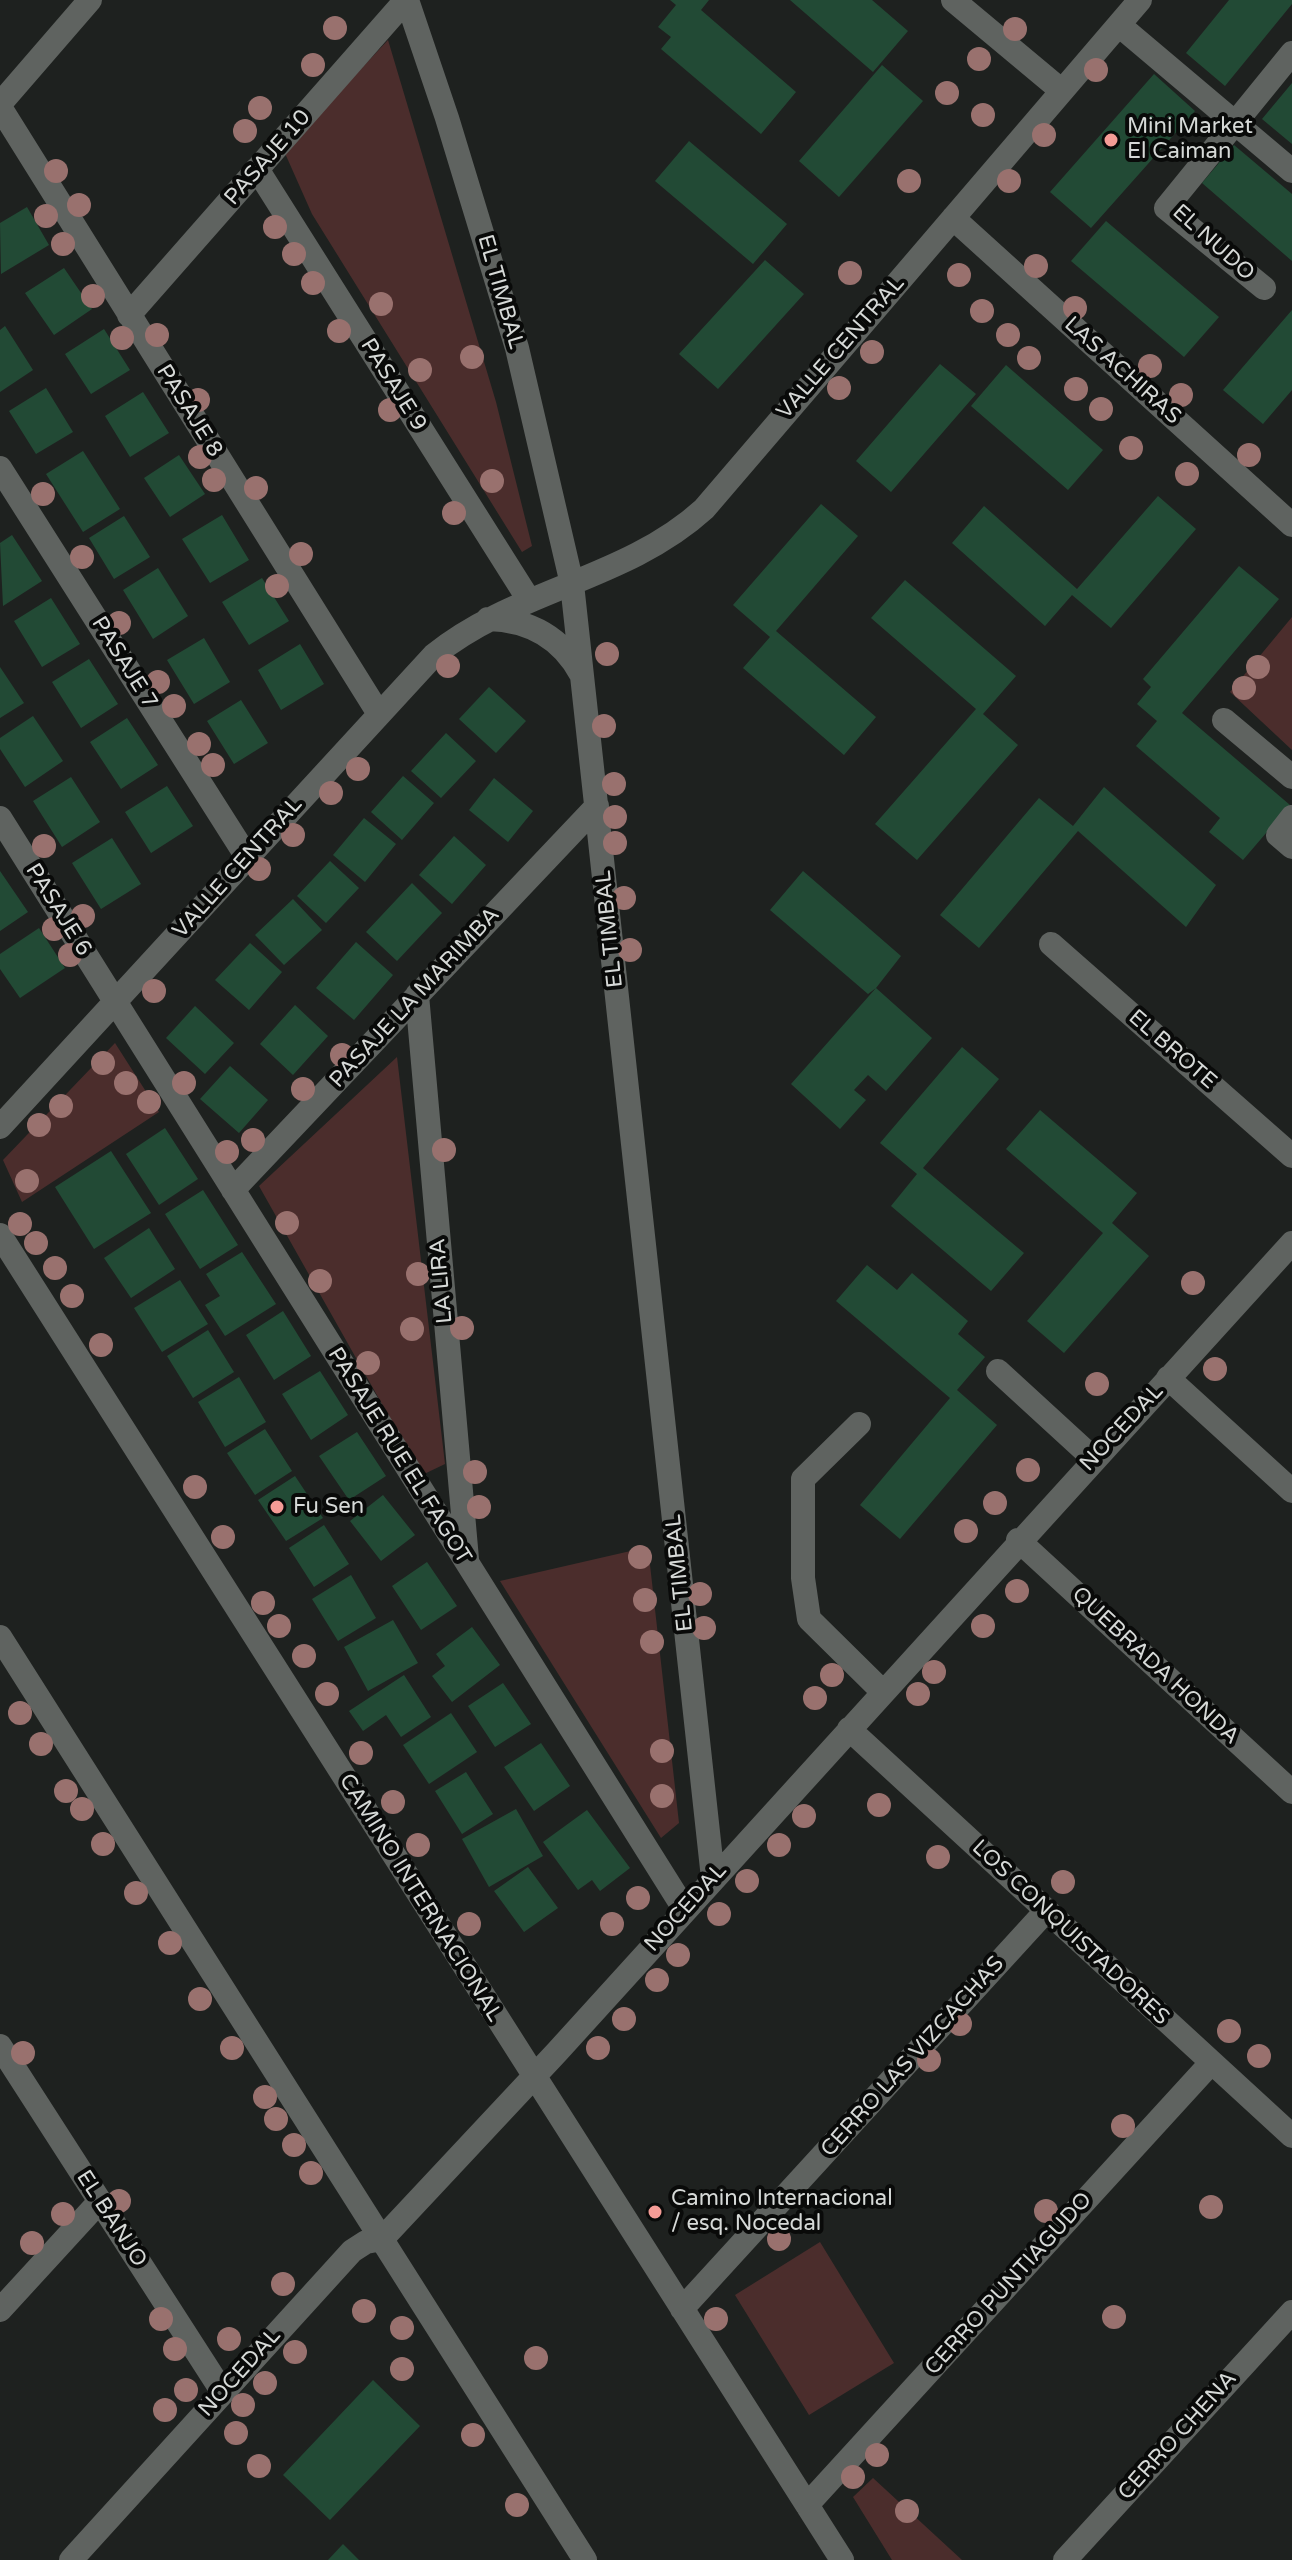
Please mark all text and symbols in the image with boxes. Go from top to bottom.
street label: PASAJE 10 [219,105,317,211]
place label: Mini Market El Caiman [1127,114,1253,166]
marker: Mini Market El Caiman [1102,131,1120,149]
street label: EL NUDO [1167,199,1259,287]
street label: EL TIMBAL [471,232,529,352]
street label: VALLE CENTRAL [772,271,910,425]
street label: LAS ACHIRAS [1058,312,1186,430]
street label: PASAJE 9 [354,334,432,436]
street label: PASAJE 8 [150,360,228,462]
street label: PASAJE 7 [85,612,163,714]
street label: VALLE CENTRAL [168,792,308,944]
street label: PASAJE 6 [19,859,97,961]
street label: EL TIMBAL [591,869,629,989]
street label: PASAJE LA MARIMBA [325,902,505,1094]
street label: EL BROTE [1123,1005,1221,1095]
street label: LA LIRA [425,1237,459,1325]
street label: PASAJE RUE EL FAGOT [321,1343,477,1569]
street label: NOCEDAL [1075,1379,1169,1477]
place label: Fu Sen [293,1494,364,1520]
marker: Fu Sen [268,1498,286,1516]
street label: EL TIMBAL [661,1513,699,1633]
street label: QUEBRADA HONDA [1066,1582,1244,1750]
street label: CAMINO INTERNACIONAL [333,1769,507,2027]
street label: LOS CONQUISTADORES [966,1835,1174,2031]
street label: NOCEDAL [639,1858,733,1958]
street label: CERRO LAS VIZCACHAS [816,1951,1010,2163]
street label: EL BANJO [70,2166,152,2272]
place label: Camino Internacional / esq. Nocedal [671,2186,893,2238]
street label: CERRO PUNTIAGUDO [920,2187,1098,2381]
marker: Camino Internacional / esq. Nocedal [646,2203,664,2221]
street label: NOCEDAL [193,2323,287,2423]
street label: CERRO CHENA [1113,2366,1243,2506]

